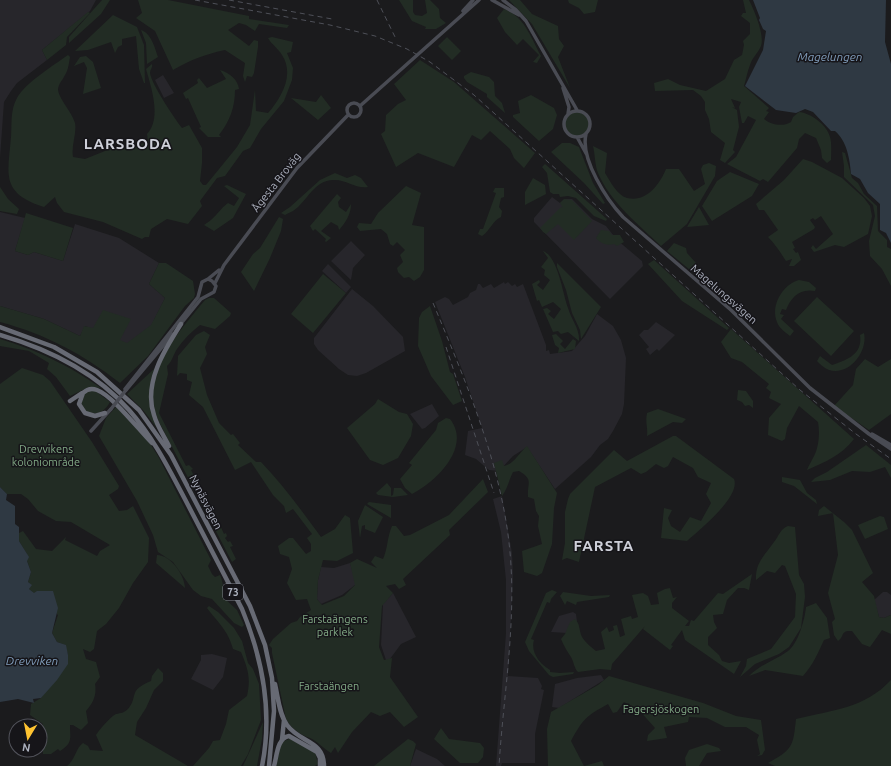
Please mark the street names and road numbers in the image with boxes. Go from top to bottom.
street label: Ågesta Broväg [249,150,303,214]
street label: Magelungsvägen [688,262,760,326]
street label: Nynäsvägen [187,473,225,531]
road number: 73 [223,584,243,600]

